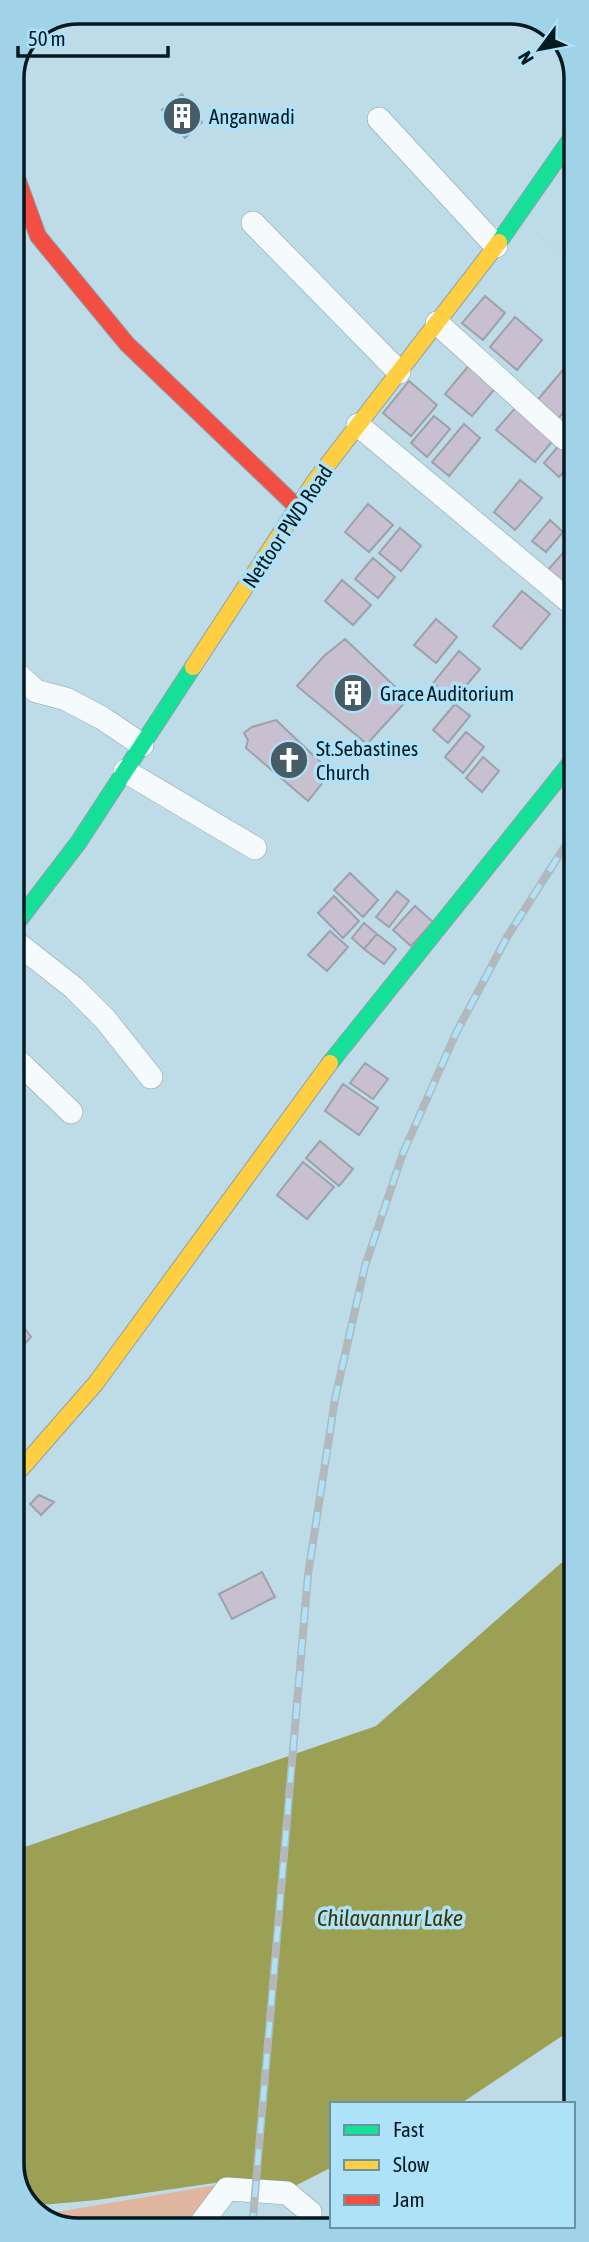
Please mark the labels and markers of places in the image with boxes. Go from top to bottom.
building icon: Anganwadi [161,95,203,137]
place label: Anganwadi [209,104,295,128]
building icon: Grace Auditorium [332,672,374,714]
place label: Grace Auditorium [380,681,514,705]
place label: St.Sebastines Church [316,736,418,784]
church icon: St.Sebastines Church [268,739,310,781]

